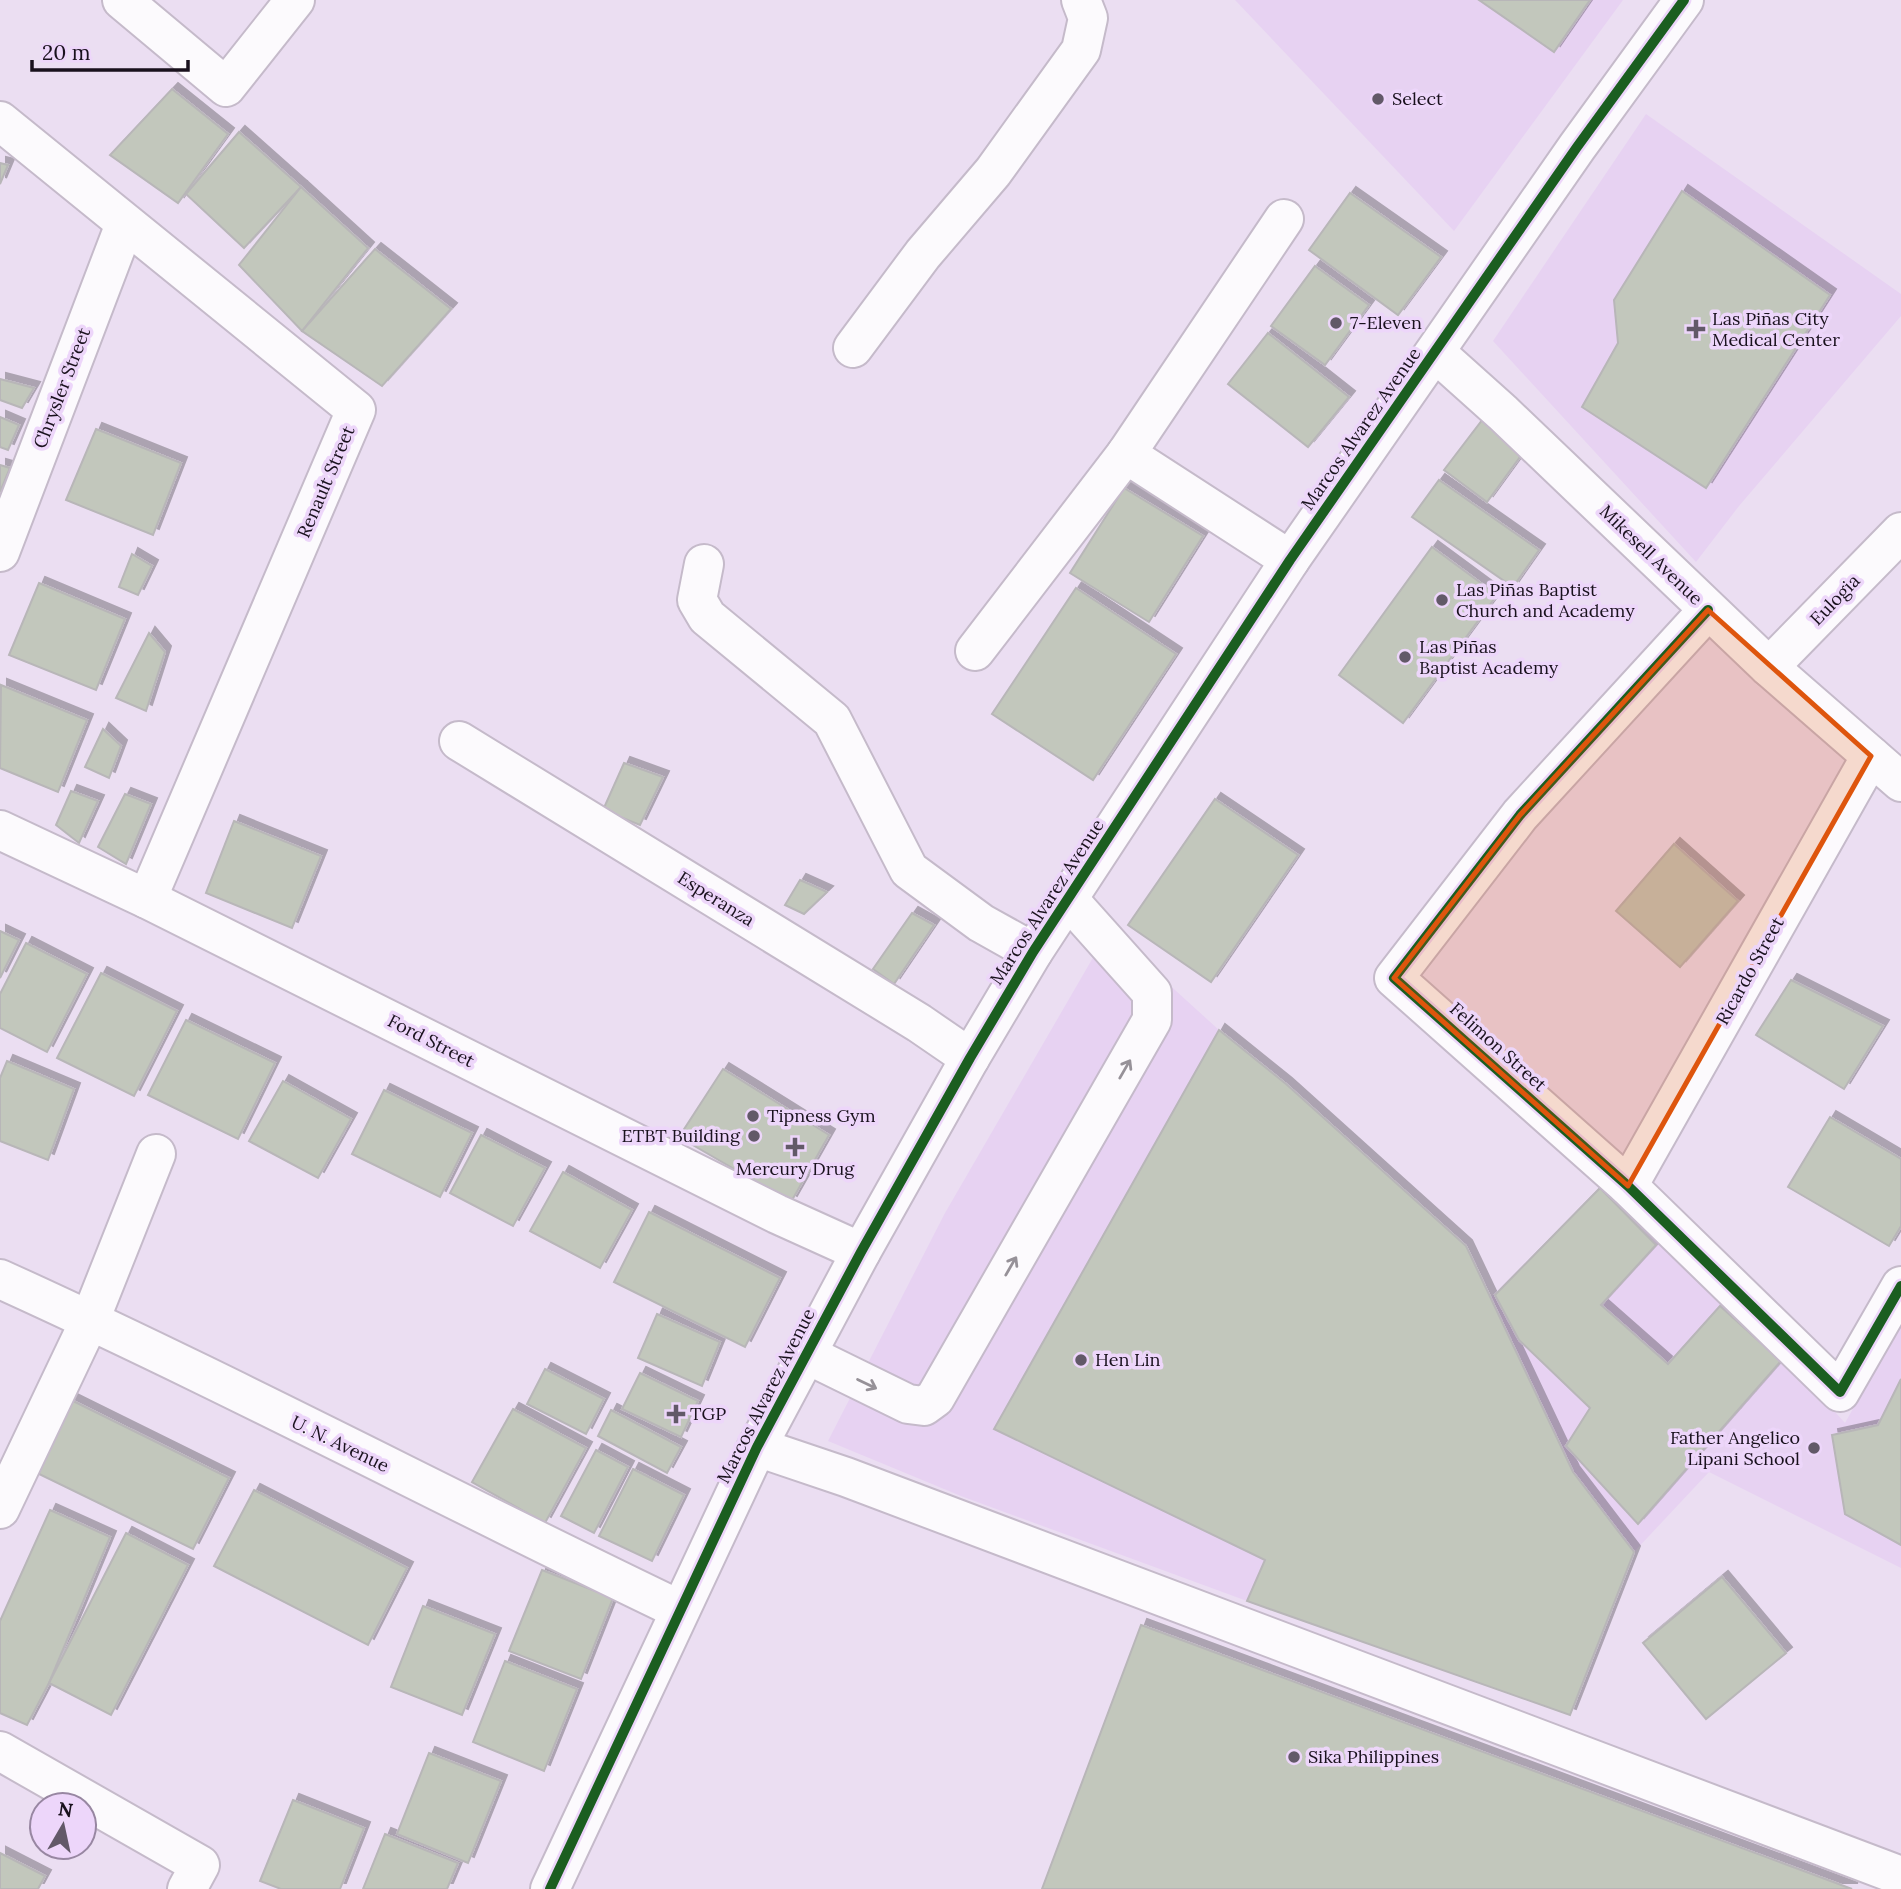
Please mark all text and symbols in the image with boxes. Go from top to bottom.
scale bar [32,28,187,72]
text: 20 m [42,39,91,66]
place label: Select [1392,87,1443,110]
marker: Select [1370,91,1386,107]
place label: Las Piñas City Medical Center [1712,307,1840,351]
place label: 7-Eleven [1350,311,1422,334]
marker: 7-Eleven [1328,315,1344,331]
marker: Las Piñas City Medical Center [1686,319,1706,339]
street label: Chrysler Street [28,324,95,451]
street label: Marcos Alvarez Avenue [1296,343,1426,514]
street label: Renault Street [292,422,359,541]
street label: Mikesell Avenue [1595,500,1708,610]
street label: Eulogia [1805,569,1864,630]
place label: Las Piñas Baptist Church and Academy [1456,578,1635,622]
marker: Las Piñas Baptist Church and Academy [1434,592,1450,608]
place label: Las Piñas Baptist Academy [1419,635,1559,679]
marker: Las Piñas Baptist Academy [1397,649,1413,665]
street label: Marcos Alvarez Avenue [984,814,1109,989]
street label: Esperanza [674,866,759,931]
street label: Ricardo Street [1710,913,1789,1029]
street label: Felimon Street [1445,997,1552,1096]
street label: Ford Street [384,1009,478,1072]
one-way arrow [1118,1059,1132,1079]
place label: Tipness Gym [767,1104,876,1127]
marker: Tipness Gym [745,1108,761,1124]
place label: ETBT Building [622,1124,741,1147]
marker: ETBT Building [746,1128,762,1144]
marker: Mercury Drug [787,1139,803,1155]
place label: Mercury Drug [736,1157,855,1180]
one-way arrow [1005,1256,1018,1277]
street label: Marcos Alvarez Avenue [711,1304,820,1487]
place label: Hen Lin [1095,1348,1161,1371]
marker: Hen Lin [1073,1352,1089,1368]
one-way arrow [856,1378,877,1391]
place label: TGP [690,1402,726,1425]
marker: TGP [668,1406,684,1422]
street label: U. N. Avenue [288,1410,393,1477]
place label: Father Angelico Lipani School [1670,1426,1800,1470]
marker: Father Angelico Lipani School [1806,1440,1822,1456]
place label: Sika Philippines [1308,1745,1439,1768]
marker: Sika Philippines [1286,1749,1302,1765]
north arrow [28,1791,98,1861]
text: N [57,1796,75,1822]

